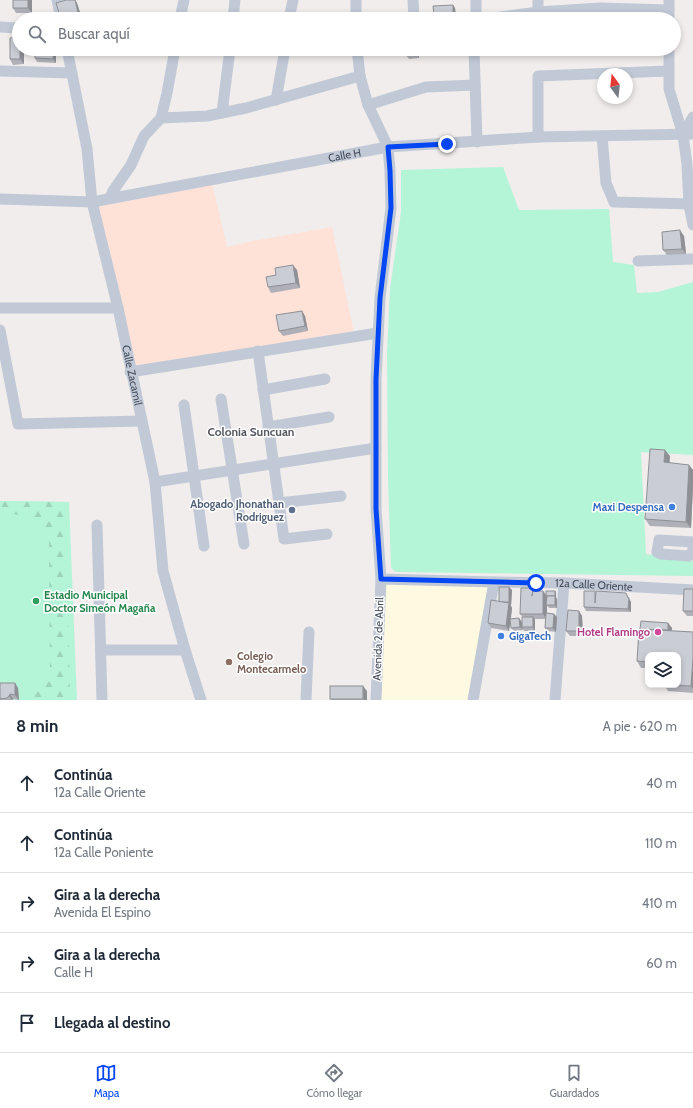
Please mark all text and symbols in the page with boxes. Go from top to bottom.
search box [12,12,681,56]
icon: search [26,23,48,45]
text: Buscar aquí [58,25,130,43]
north arrow [597,68,633,104]
route end [438,135,456,153]
street label: Calle H [327,145,362,165]
street label: Calle Zacamil [119,344,146,407]
district label: Colonia Suncuan [208,424,294,439]
place label: Abogado Jhonathan Rodriguez [190,497,285,524]
place label: Maxi Despensa [593,500,665,514]
marker: Maxi Despensa [667,502,677,512]
marker: Abogado Jhonathan Rodriguez [287,505,297,515]
route start [527,574,545,592]
street label: 12a Calle Oriente [555,576,633,594]
place label: Estadio Municipal Doctor Simeón Magaña [44,588,156,615]
marker: Estadio Municipal Doctor Simeón Magaña [31,596,41,606]
street label: Avenida 2 de Abril [370,597,386,681]
place label: Hotel Flamingo [577,625,650,639]
marker: Hotel Flamingo [653,627,663,637]
place label: GigaTech [509,629,551,643]
marker: GigaTech [496,631,506,641]
place label: Colegio Montecarmelo [237,649,306,676]
map controls [645,652,681,688]
button: layers [645,652,681,688]
marker: Colegio Montecarmelo [224,657,234,667]
text: 8 min [16,716,58,736]
text: A pie · 620 m [603,718,677,734]
text: Continúa [54,766,112,784]
icon: ahead [16,772,38,794]
text: 40 m [646,775,677,791]
text: 12a Calle Oriente [54,784,146,800]
text: Continúa [54,826,112,844]
icon: ahead [16,832,38,854]
text: 110 m [645,835,677,851]
text: 12a Calle Poniente [54,844,153,860]
text: Gira a la derecha [54,886,160,904]
icon: right [16,892,38,914]
text: 410 m [642,895,677,911]
text: Avenida El Espino [54,904,151,920]
text: Gira a la derecha [54,946,160,964]
icon: right [16,952,38,974]
text: 60 m [646,955,677,971]
text: Calle H [54,964,93,980]
icon: arrive [16,1012,38,1034]
text: Llegada al destino [54,1014,170,1032]
tab: Mapa [94,1062,119,1100]
tab: Cómo llegar [306,1062,362,1100]
tab: Guardados [550,1062,599,1100]

